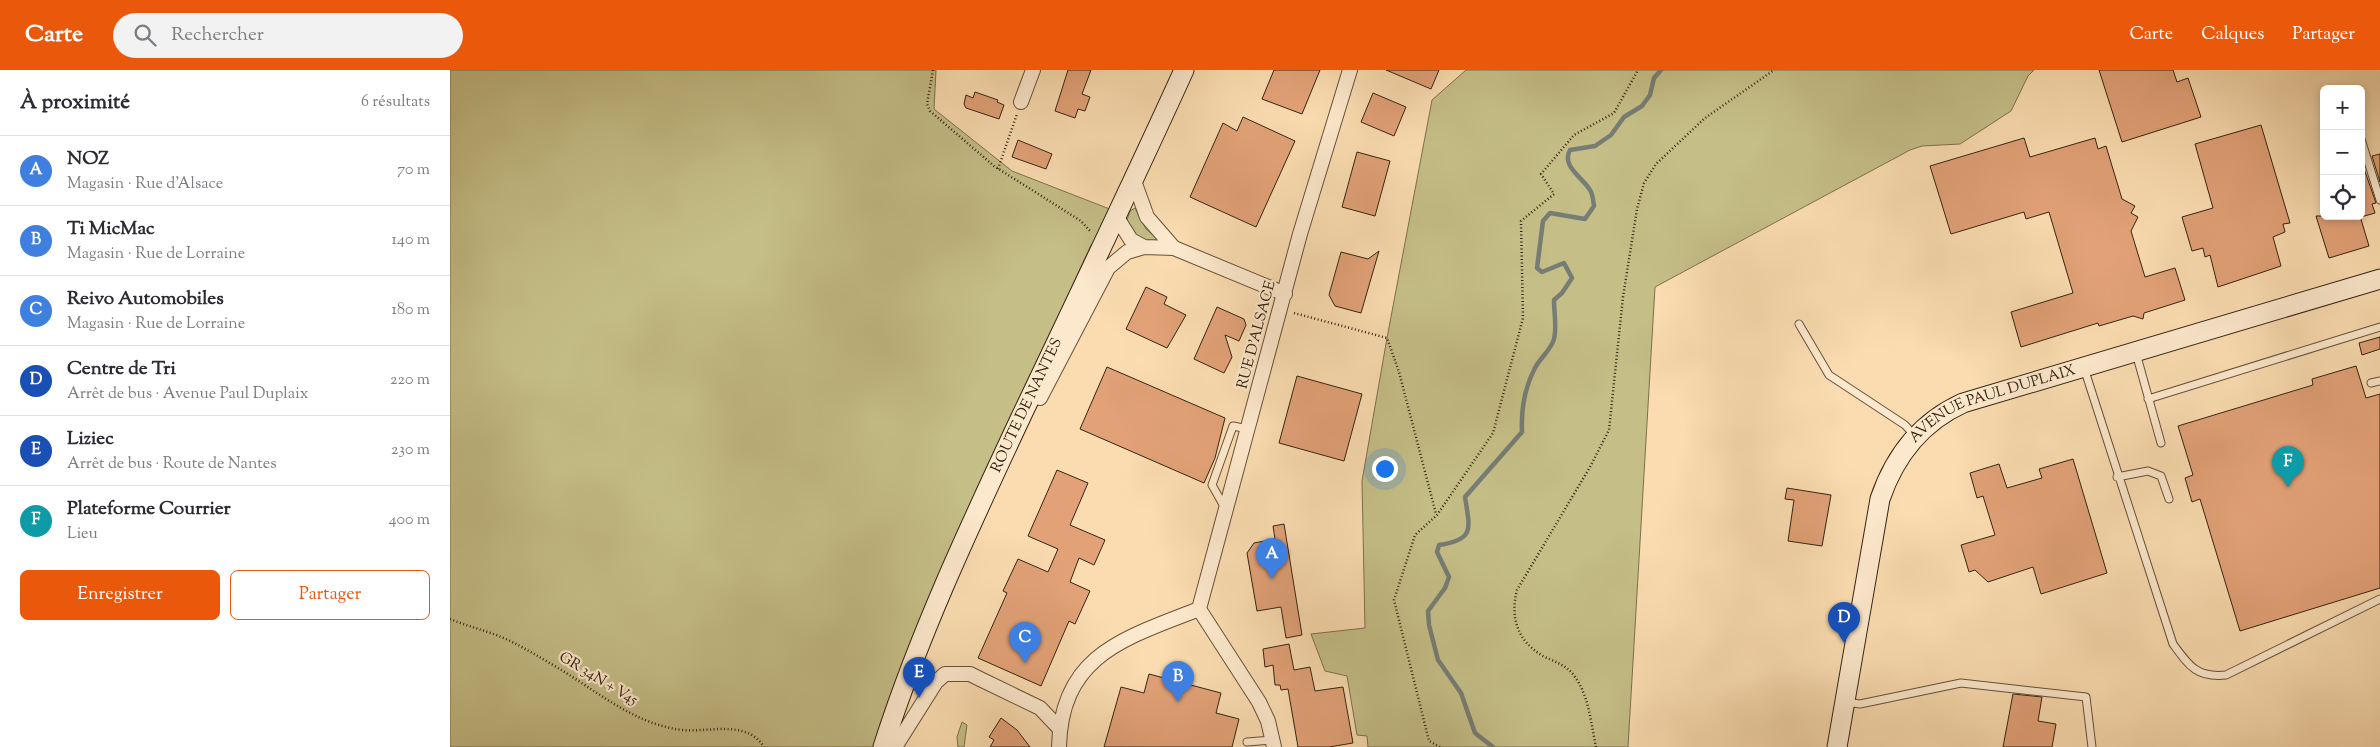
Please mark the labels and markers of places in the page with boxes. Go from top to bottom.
pin: F [2272,446,2304,487]
pin: A [1256,538,1288,579]
pin: D [1828,602,1860,643]
pin: C [1009,622,1041,663]
pin: E [903,657,935,698]
pin: B [1162,661,1194,702]

